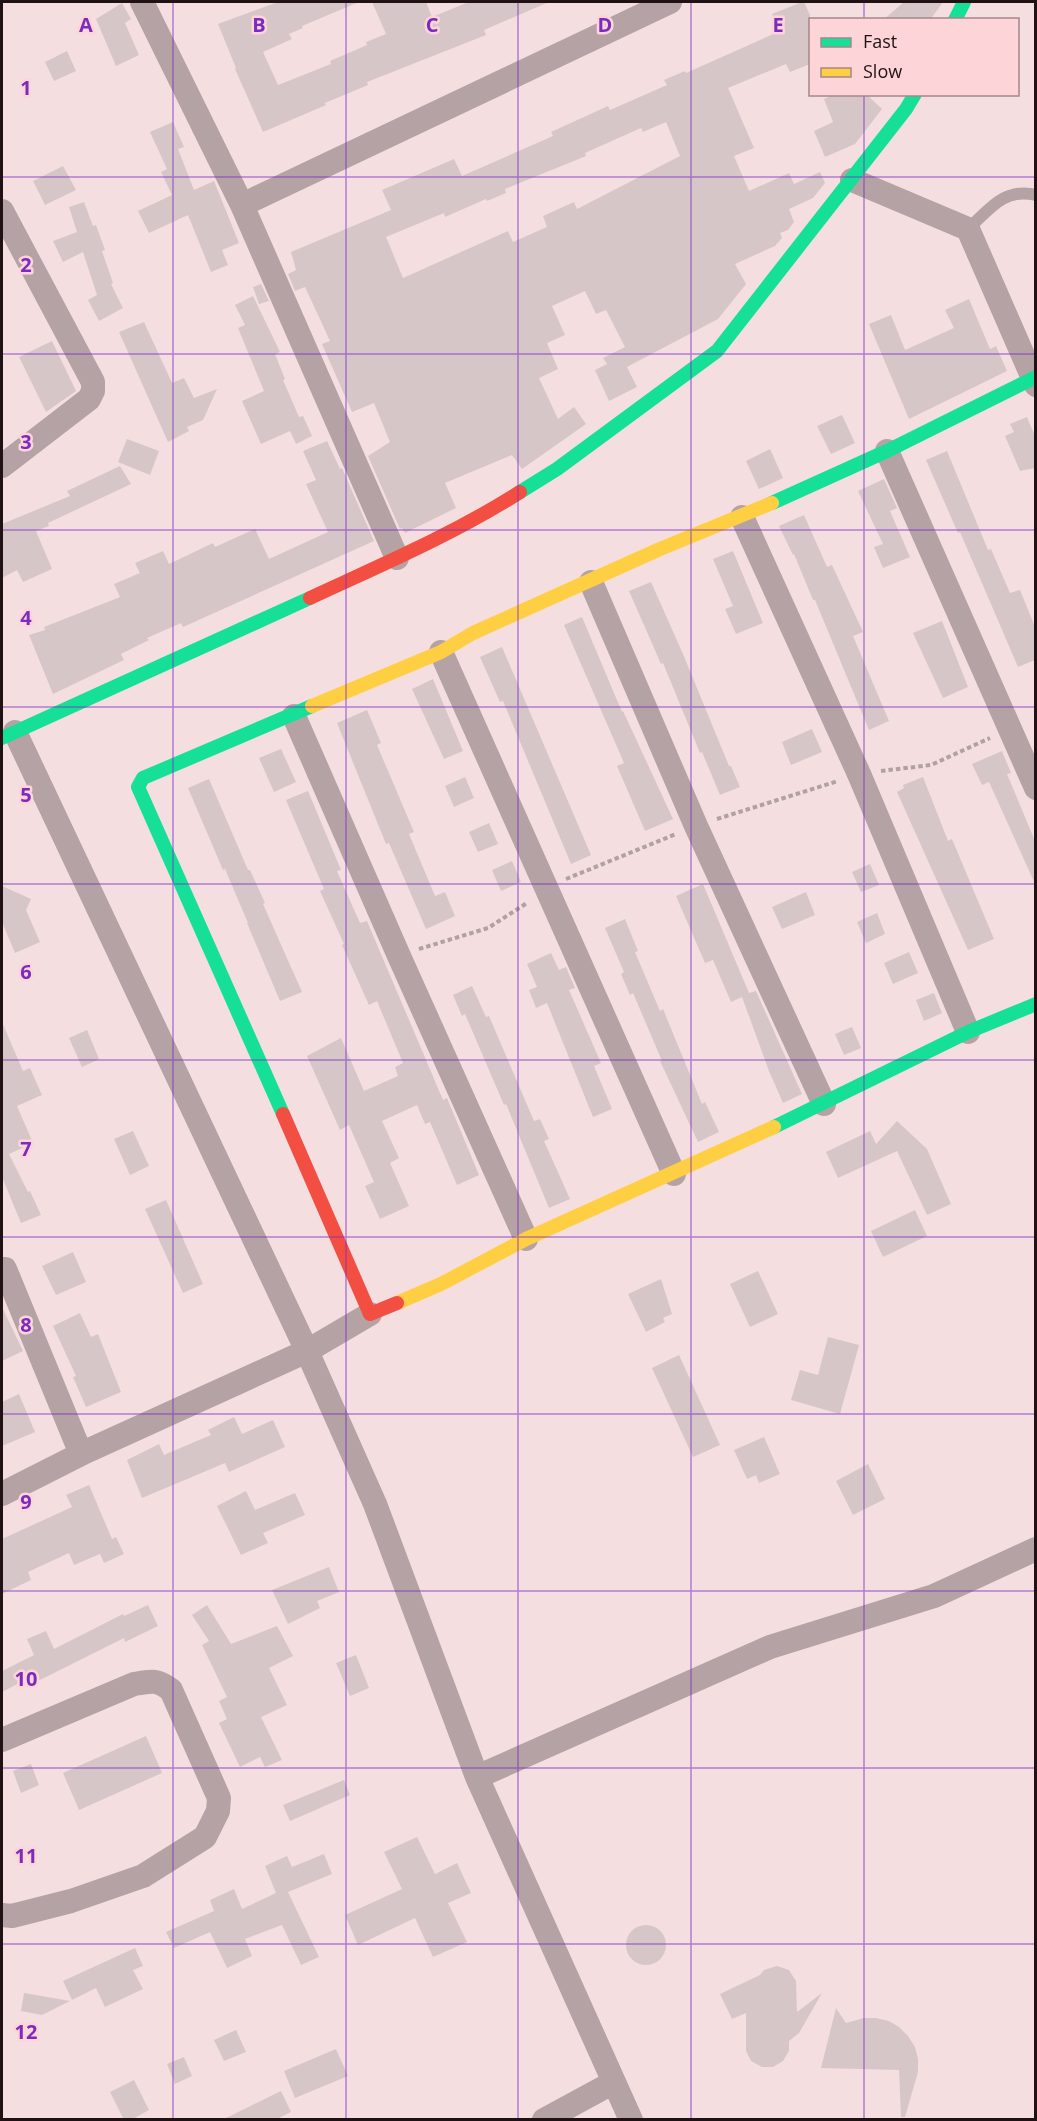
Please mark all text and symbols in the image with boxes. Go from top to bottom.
text: A [79,11,93,38]
text: B [252,11,266,38]
text: C [426,11,439,38]
text: D [598,11,612,38]
text: E [772,11,784,38]
legend [809,18,1019,96]
text: Fast [863,29,897,53]
text: Slow [863,59,902,83]
text: 1 [20,74,32,101]
text: 2 [20,251,32,278]
text: 3 [20,428,32,455]
text: 4 [20,604,32,631]
text: 5 [20,781,32,808]
text: 6 [20,958,32,985]
text: 7 [20,1135,32,1162]
text: 8 [20,1311,32,1338]
text: 9 [20,1488,32,1515]
text: 10 [15,1665,37,1692]
text: 11 [15,1842,37,1869]
text: 12 [15,2018,37,2045]

